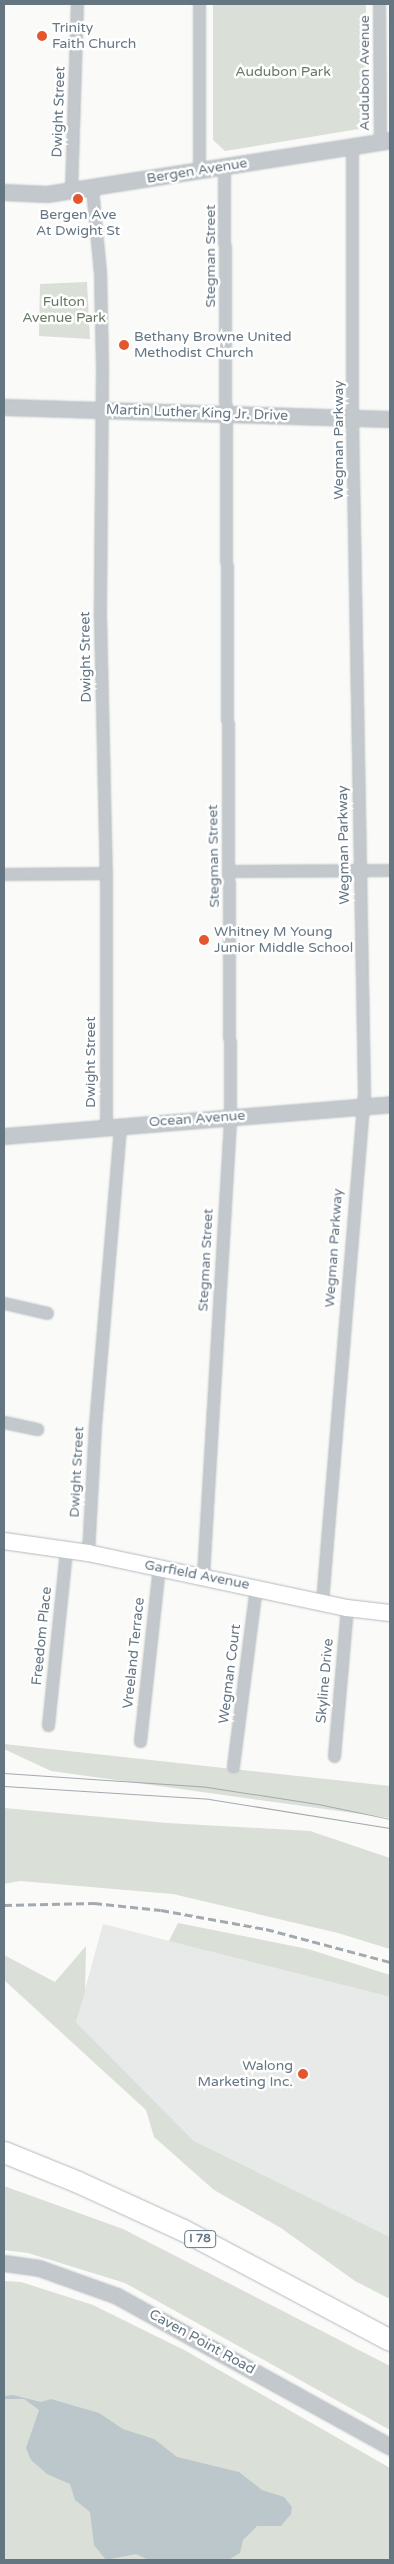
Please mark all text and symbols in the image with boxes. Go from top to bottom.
street label: Audubon Avenue [357,15,373,131]
place label: Trinity Faith Church [52,20,136,52]
marker: Trinity Faith Church [36,30,48,42]
park label: Audubon Park [235,64,331,80]
street label: Dwight Street [49,66,69,158]
street label: Bergen Avenue [145,155,249,187]
marker: Bergen Ave At Dwight St [72,193,84,205]
street label: Stegman Street [203,204,219,308]
place label: Bergen Ave At Dwight St [36,207,120,240]
park label: Fulton Avenue Park [22,294,106,326]
place label: Bethany Browne United Methodist Church [134,329,292,362]
marker: Bethany Browne United Methodist Church [118,339,130,351]
street label: Wegman Parkway [331,380,347,500]
street label: Martin Luther King Jr. Drive [106,401,288,425]
street label: Dwight Street [77,611,95,703]
street label: Wegman Parkway [335,785,353,905]
street label: Stegman Street [205,804,223,908]
place label: Whitney M Young Junior Middle School [214,924,353,956]
marker: Whitney M Young Junior Middle School [198,934,210,946]
street label: Dwight Street [83,1016,99,1108]
street label: Ocean Avenue [148,1107,246,1131]
street label: Wegman Parkway [321,1188,347,1308]
street label: Stegman Street [195,1208,217,1312]
street label: Dwight Street [66,1426,88,1518]
street label: Garfield Avenue [143,1557,251,1593]
street label: Freedom Place [28,1586,56,1686]
street label: Vreeland Terrace [120,1596,148,1710]
street label: Wegman Court [216,1623,244,1725]
street label: Skyline Drive [313,1638,337,1724]
place label: Walong Marketing Inc. [198,2058,293,2090]
marker: Walong Marketing Inc. [297,2068,309,2080]
road number: I 78 [184,2230,216,2248]
street label: Caven Point Road [146,2306,258,2378]

